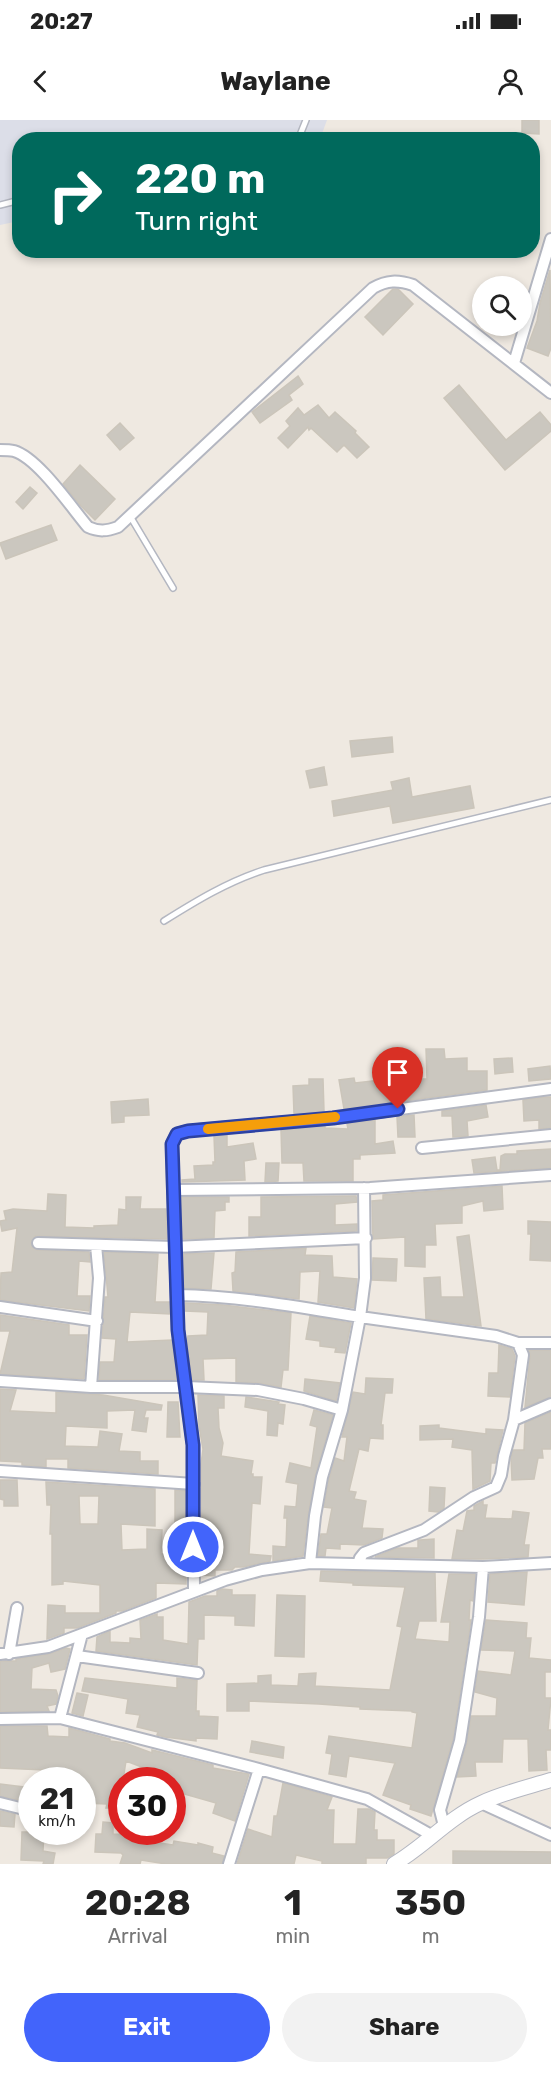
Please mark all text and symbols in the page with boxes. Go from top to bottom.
text: 20:27 [30,8,93,35]
icon: back [24,65,57,98]
text: Waylane [220,65,331,97]
icon: person [494,65,527,98]
text: 220 m [135,154,266,204]
icon: right [36,156,114,234]
text: Turn right [135,205,258,237]
map controls [472,276,532,336]
button: search [472,276,532,336]
pin [372,1047,423,1109]
icon: arrive [381,1056,414,1089]
position arrow [161,1515,225,1579]
speed limit sign: 30 [108,1767,186,1845]
text: 21 [40,1781,74,1817]
text: km/h [38,1812,76,1830]
text: 20:28 [85,1881,191,1924]
text: 1 [284,1881,302,1924]
text: 350 [395,1881,466,1924]
text: Arrival [108,1924,168,1948]
text: min [275,1924,310,1948]
text: m [422,1924,439,1948]
button: Exit [24,1993,270,2062]
button: Share [282,1993,527,2062]

